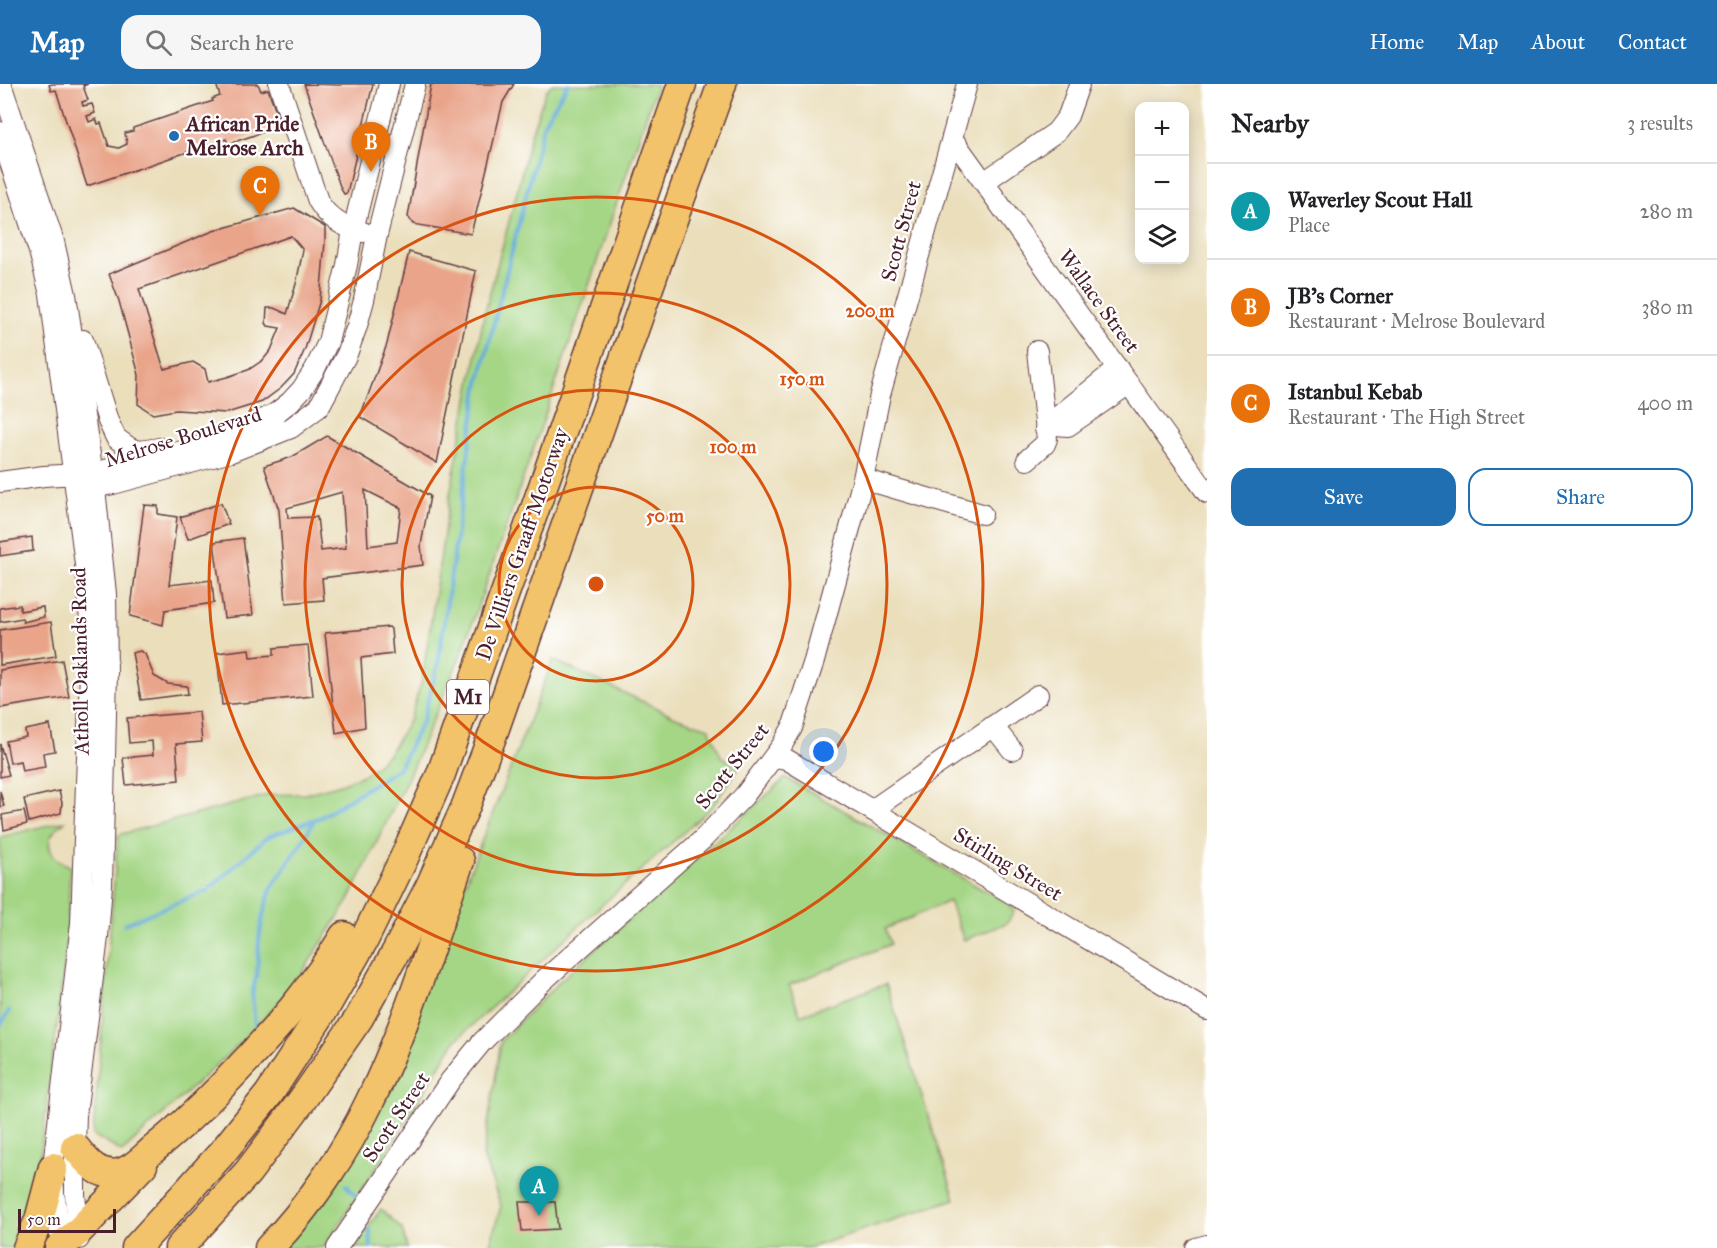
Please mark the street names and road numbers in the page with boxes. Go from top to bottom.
street label: Scott Street [875,177,927,284]
street label: Wallace Street [1053,244,1146,359]
street label: Melrose Boulevard [101,401,265,473]
street label: De Villiers Graaff Motorway [470,423,574,664]
street label: Atholl Oaklands Road [65,567,95,756]
road number: M1 [447,680,489,714]
street label: Scott Street [689,717,775,814]
street label: Stirling Street [949,821,1068,907]
street label: Scott Street [356,1066,436,1167]

